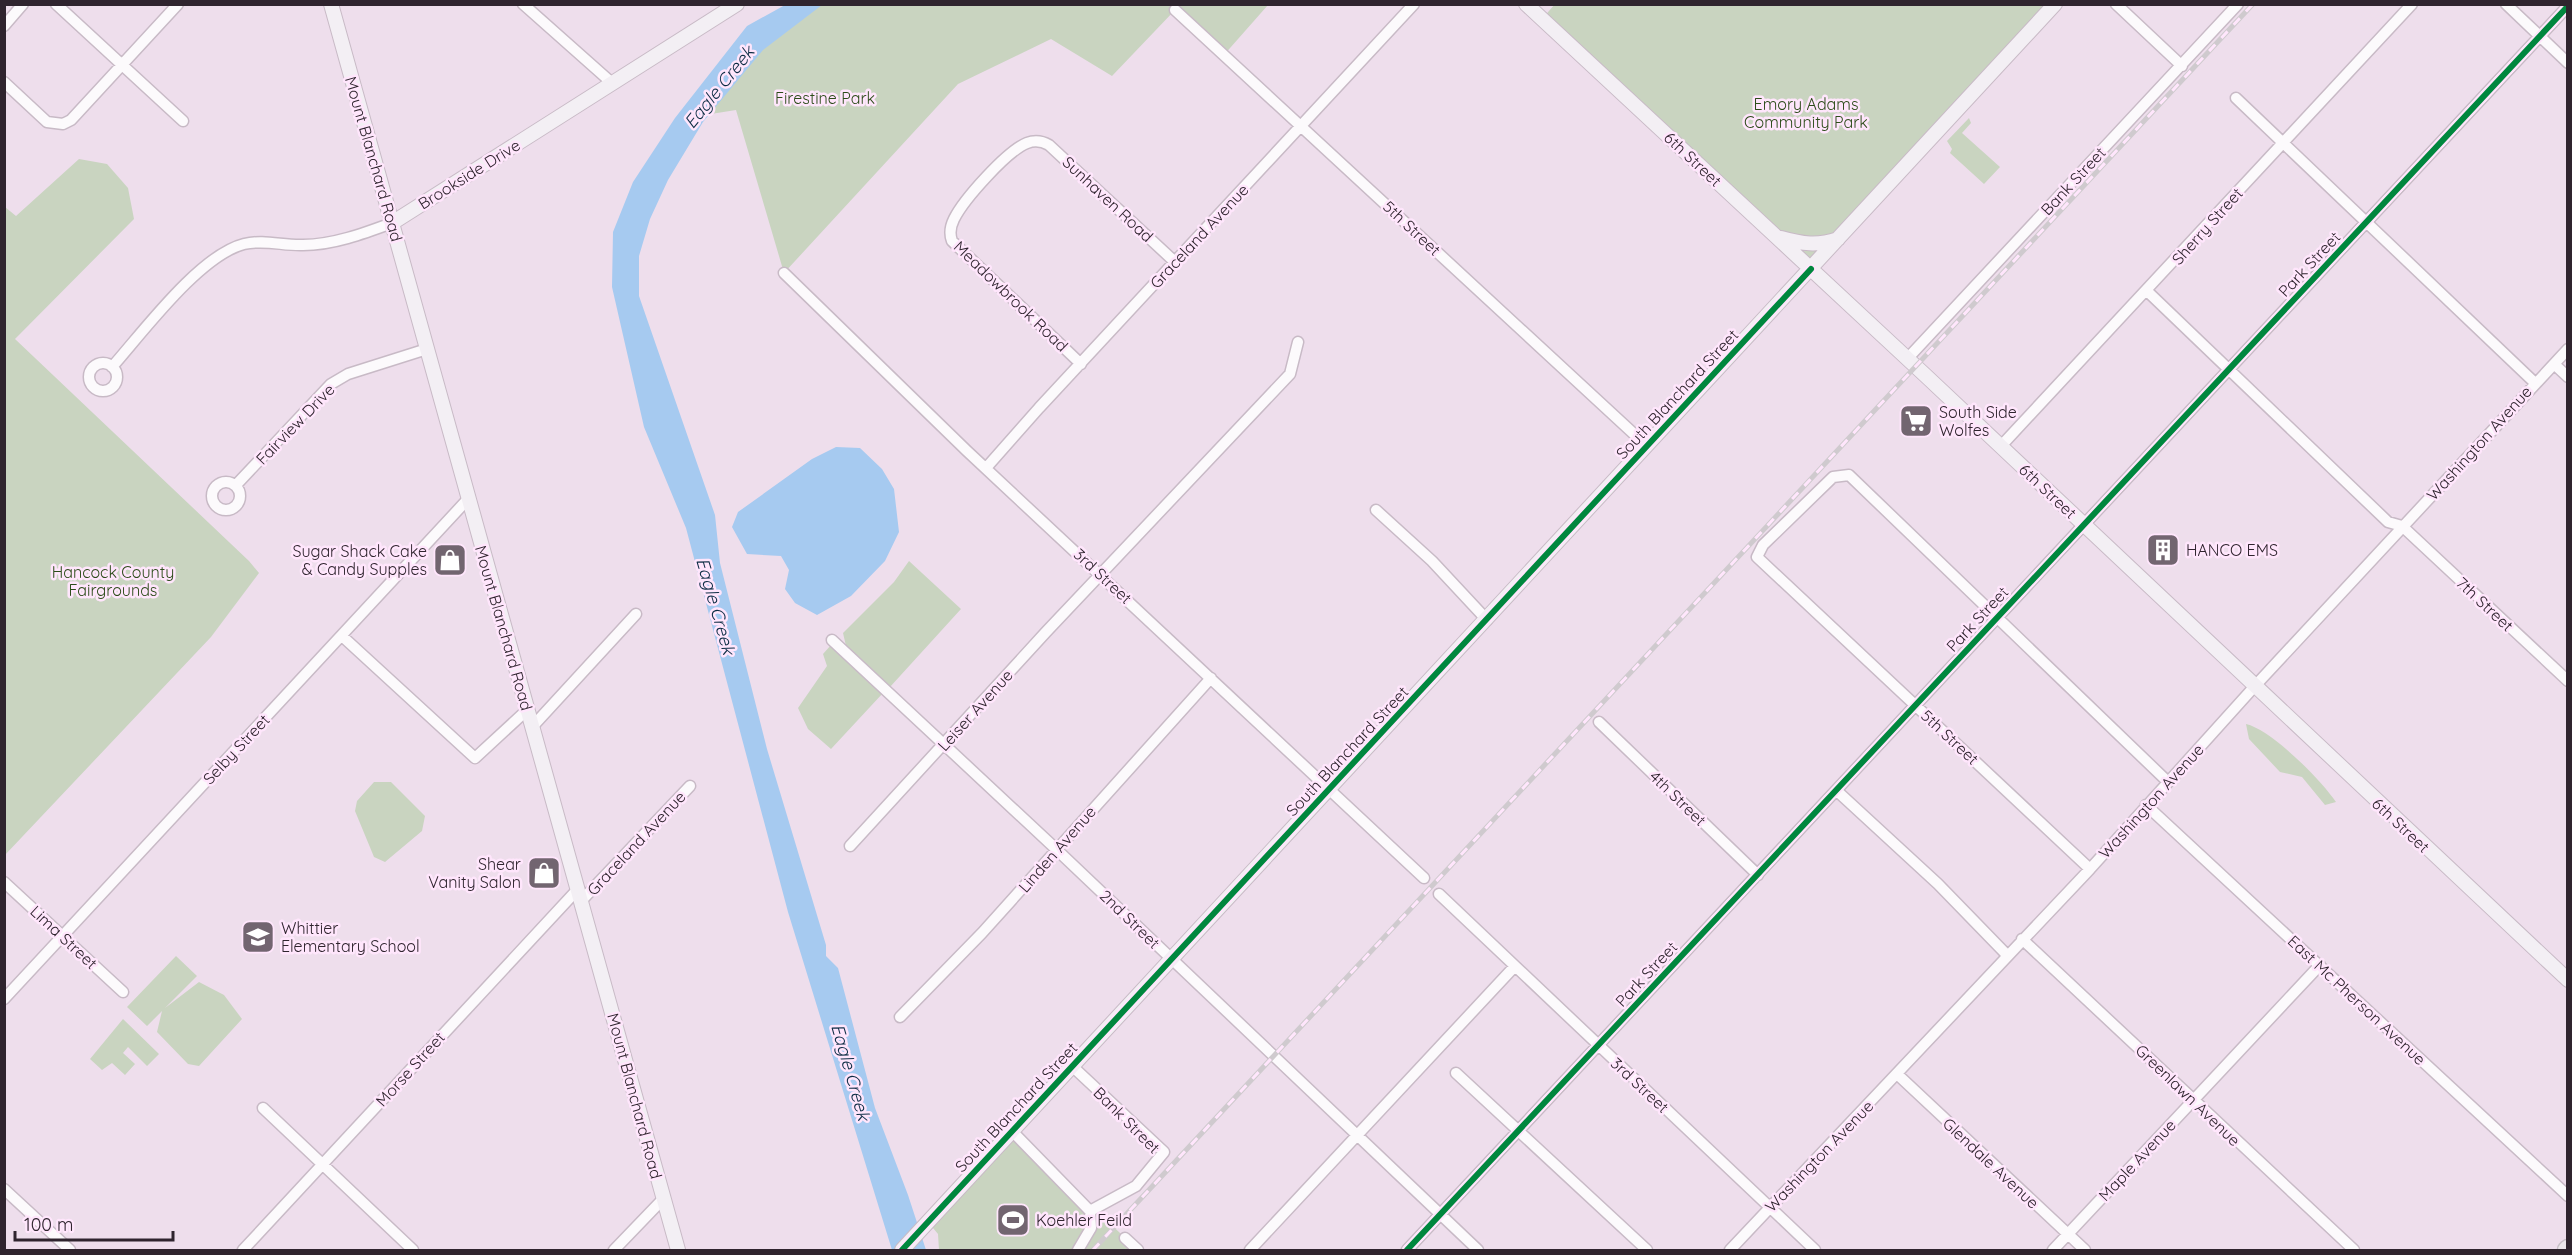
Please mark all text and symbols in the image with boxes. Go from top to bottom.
water label: Eagle Creek [679,40,760,133]
street label: Mount Blanchard Road [341,74,407,244]
park label: Firestine Park [775,88,875,108]
park label: Emory Adams Community Park [1744,94,1868,132]
street label: 6th Street [1660,127,1726,191]
street label: Brookside Drive [414,135,524,213]
street label: Bank Street [2036,143,2110,219]
street label: Sunhaven Road [1059,152,1157,246]
street label: Graceland Avenue [1145,180,1253,292]
street label: Sherry Street [2167,183,2247,269]
street label: 5th Street [1379,196,1445,260]
street label: Park Street [2274,227,2344,301]
street label: Meadowbrook Road [950,236,1072,356]
street label: South Blanchard Street [1612,325,1742,463]
street label: Fairview Drive [251,379,339,469]
street label: Washington Avenue [2422,381,2536,505]
place label: South Side Wolfes [1939,402,2017,440]
supermarket icon: South Side Wolfes [1898,403,1934,439]
street label: 6th Street [2015,459,2081,523]
building icon: HANCO EMS [2145,532,2181,568]
place label: HANCO EMS [2186,540,2278,560]
place label: Sugar Shack Cake & Candy Supples [293,541,427,579]
shop icon: Sugar Shack Cake & Candy Supples [432,542,468,578]
street label: Mount Blanchard Road [471,543,537,713]
street label: 3rd Street [1070,544,1136,608]
water label: Eagle Creek [691,555,741,658]
park label: Hancock County Fairgrounds [52,562,174,600]
street label: 7th Street [2452,573,2518,635]
street label: Park Street [1942,582,2012,656]
street label: Leiser Avenue [933,665,1017,755]
street label: South Blanchard Street [1282,682,1412,820]
street label: 5th Street [1917,705,1983,769]
street label: Selby Street [198,710,274,788]
street label: Washington Avenue [2094,739,2208,863]
street label: 4th Street [1645,766,1711,830]
street label: Graceland Avenue [582,787,690,899]
street label: 6th Street [2368,793,2434,857]
street label: Linden Avenue [1014,802,1100,896]
place label: Shear Vanity Salon [428,854,521,892]
shop icon: Shear Vanity Salon [526,855,562,891]
street label: 2nd Street [1096,885,1164,953]
street label: Lima Street [26,901,102,973]
place label: Whittier Elementary School [281,918,420,956]
school or university icon: Whittier Elementary School [240,919,276,955]
street label: East Mc Pherson Avenue [2284,931,2430,1069]
street label: Park Street [1611,937,1681,1011]
street label: Mount Blanchard Road [603,1011,667,1181]
water label: Eagle Creek [826,1021,876,1124]
street label: Morse Street [371,1027,449,1111]
street label: South Blanchard Street [951,1038,1081,1176]
street label: Greenlawn Avenue [2131,1040,2245,1150]
street label: 3rd Street [1607,1053,1673,1117]
street label: Bank Street [1090,1083,1164,1157]
street label: Washington Avenue [1761,1096,1877,1216]
street label: Glendale Avenue [1939,1113,2043,1213]
street label: Maple Avenue [2094,1115,2180,1205]
sports icon: Koehler Feild [995,1202,1031,1238]
scale bar [15,1204,172,1242]
place label: Koehler Feild [1036,1210,1132,1230]
text: 100 m [24,1213,73,1236]

